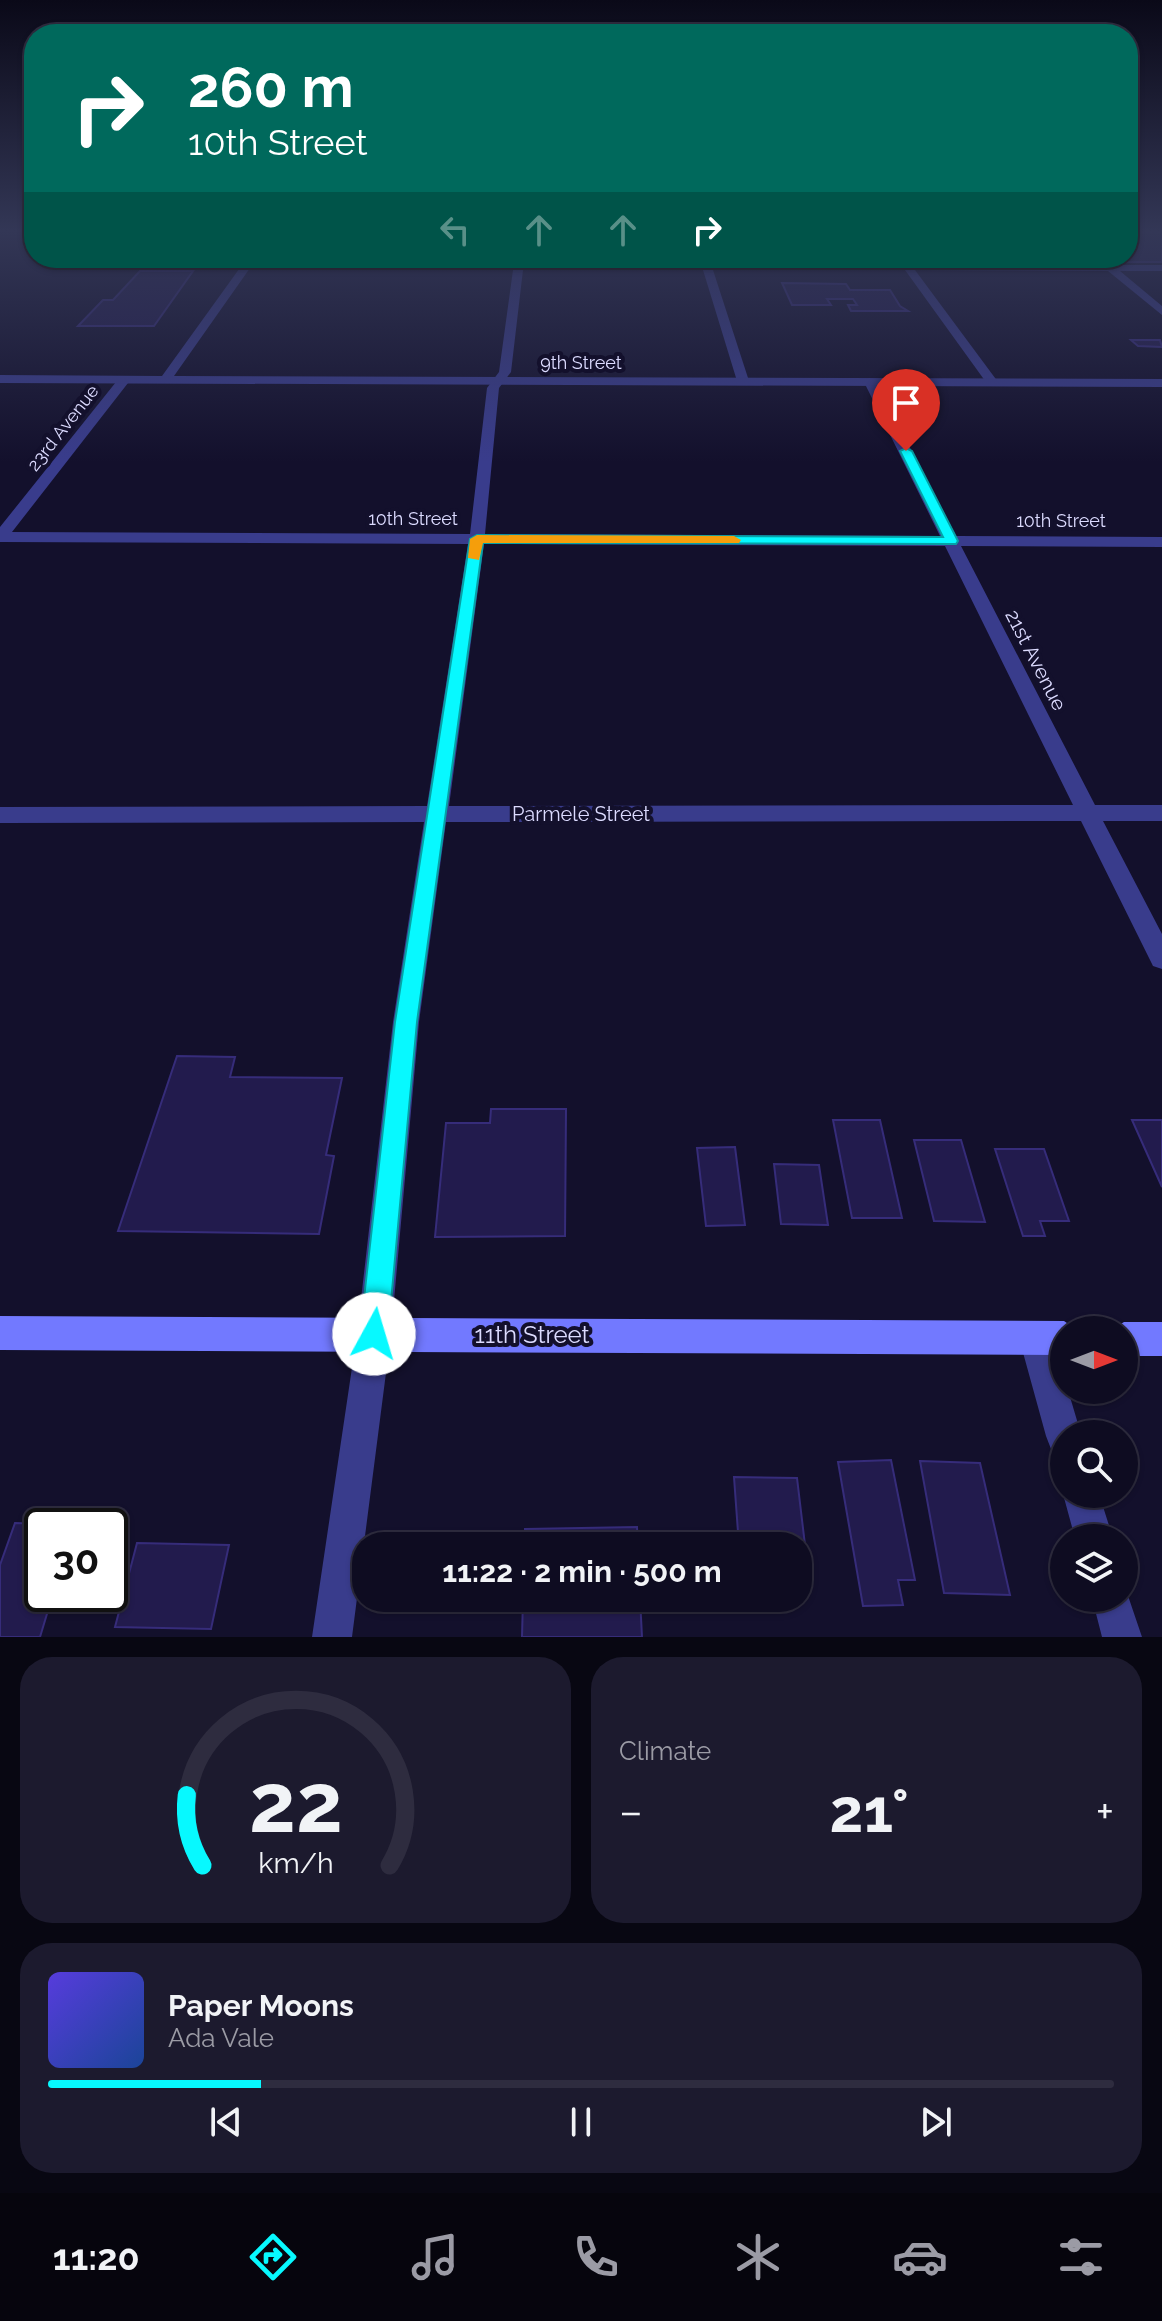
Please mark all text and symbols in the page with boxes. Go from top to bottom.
text: 260 m [188,54,354,120]
icon: right [56,56,160,160]
text: 10th Street [188,121,367,163]
icon: left [433,208,477,252]
icon: ahead [517,208,561,252]
icon: ahead [601,208,645,252]
icon: right [685,208,729,252]
street label: 9th Street [540,352,622,373]
pin [872,369,940,451]
street label: 23rd Avenue [22,380,103,475]
icon: arrive [884,381,928,425]
street label: 10th Street [368,508,458,529]
street label: 10th Street [1016,510,1106,531]
street label: 21st Avenue [1000,606,1072,715]
street label: Parmele Street [512,802,650,826]
position arrow [332,1292,416,1376]
north arrow [1050,1316,1138,1404]
map controls [1050,1316,1138,1612]
street label: 11th Street [474,1320,590,1349]
button: search [1050,1420,1138,1508]
speed limit sign: 30 [24,1508,128,1612]
button: layers [1050,1524,1138,1612]
text: 11:22 · 2 min · 500 m [442,1554,722,1589]
text: Climate [619,1736,711,1766]
text: 22 [249,1754,342,1851]
text: 21° [830,1776,909,1846]
text: − [619,1786,643,1837]
text: + [1096,1786,1114,1837]
text: km/h [258,1846,333,1880]
text: Paper Moons [168,1988,354,2023]
text: Ada Vale [168,2023,274,2053]
icon: previous [204,2100,248,2144]
icon: pause [559,2100,603,2144]
icon: next [914,2100,958,2144]
icon: directions [245,2229,301,2285]
icon: music [407,2229,463,2285]
icon: phone [568,2229,624,2285]
icon: climate [730,2229,786,2285]
icon: car [892,2229,948,2285]
icon: filters [1053,2229,1109,2285]
text: 11:20 [53,2236,140,2278]

